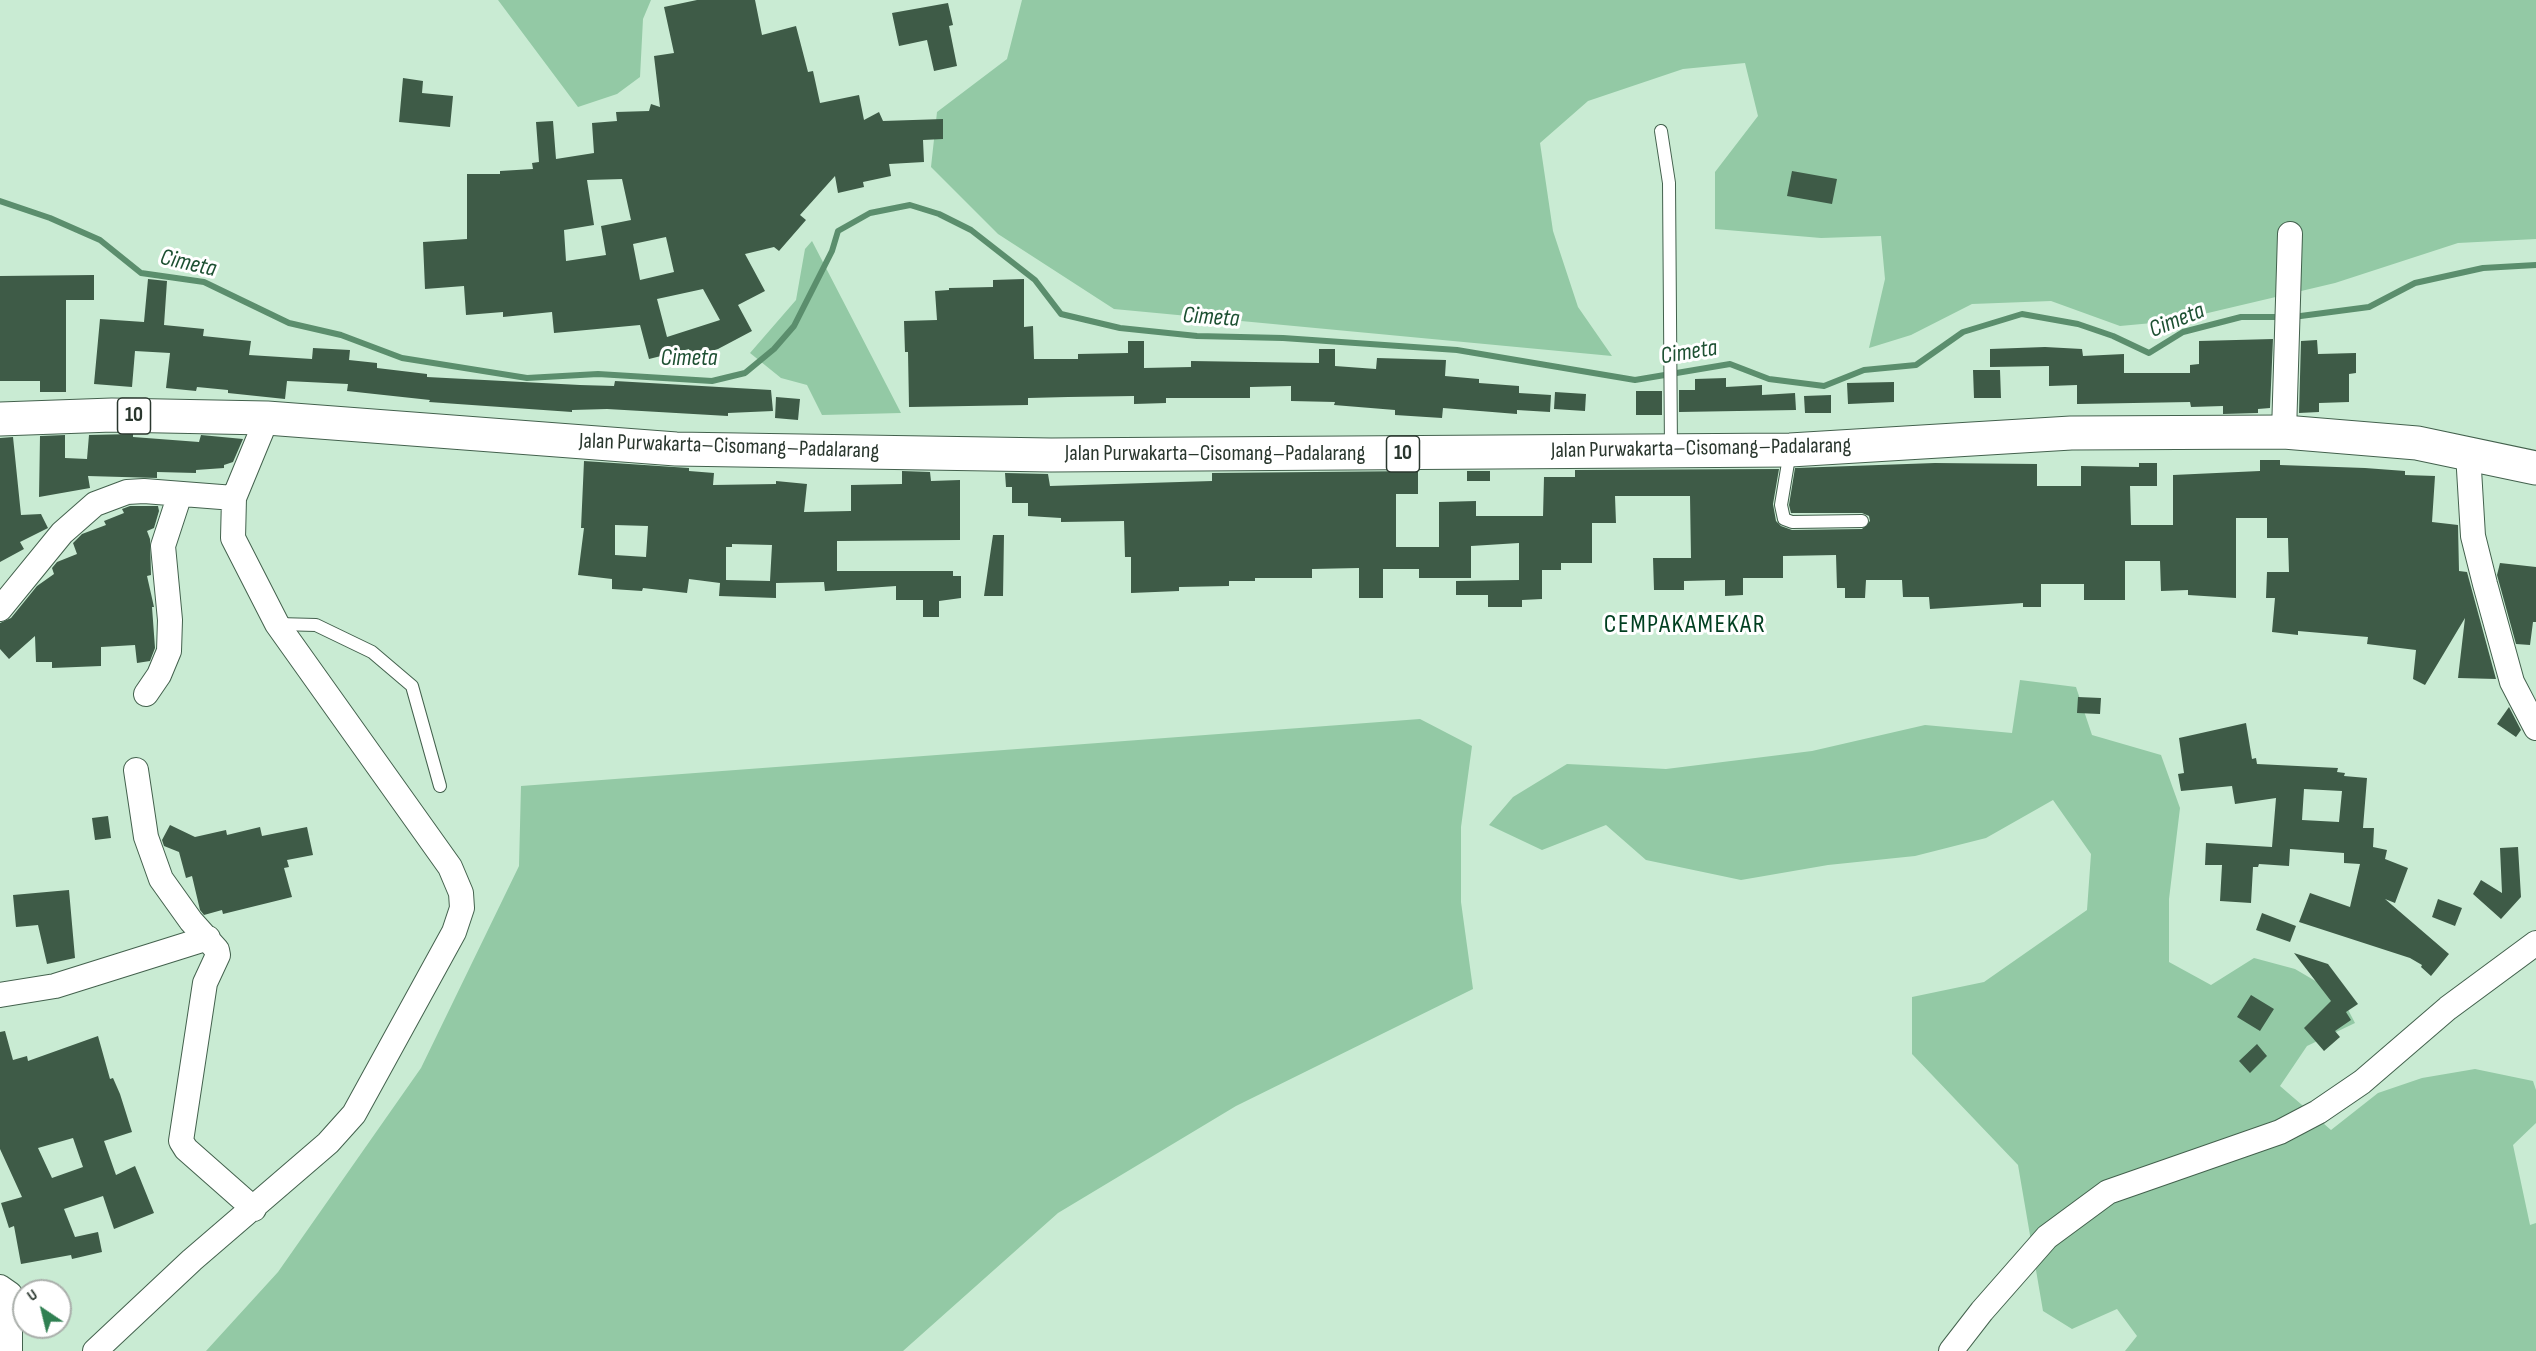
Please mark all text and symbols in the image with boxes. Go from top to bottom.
water label: Cimeta [157,244,219,284]
water label: Cimeta [2145,297,2209,345]
water label: Cimeta [1182,302,1240,334]
water label: Cimeta [1659,334,1719,372]
water label: Cimeta [661,345,717,373]
road number: 10 [118,398,150,434]
street label: Jalan Purwakarta–Cisomang–Padalarang [578,429,880,465]
street label: Jalan Purwakarta–Cisomang–Padalarang [1551,433,1851,465]
road number: 10 [1386,436,1420,472]
street label: Jalan Purwakarta–Cisomang–Padalarang [1065,441,1365,467]
district label: CEMPAKAMEKAR [1604,609,1766,641]
north arrow [12,1279,72,1339]
text: U [24,1285,41,1306]

